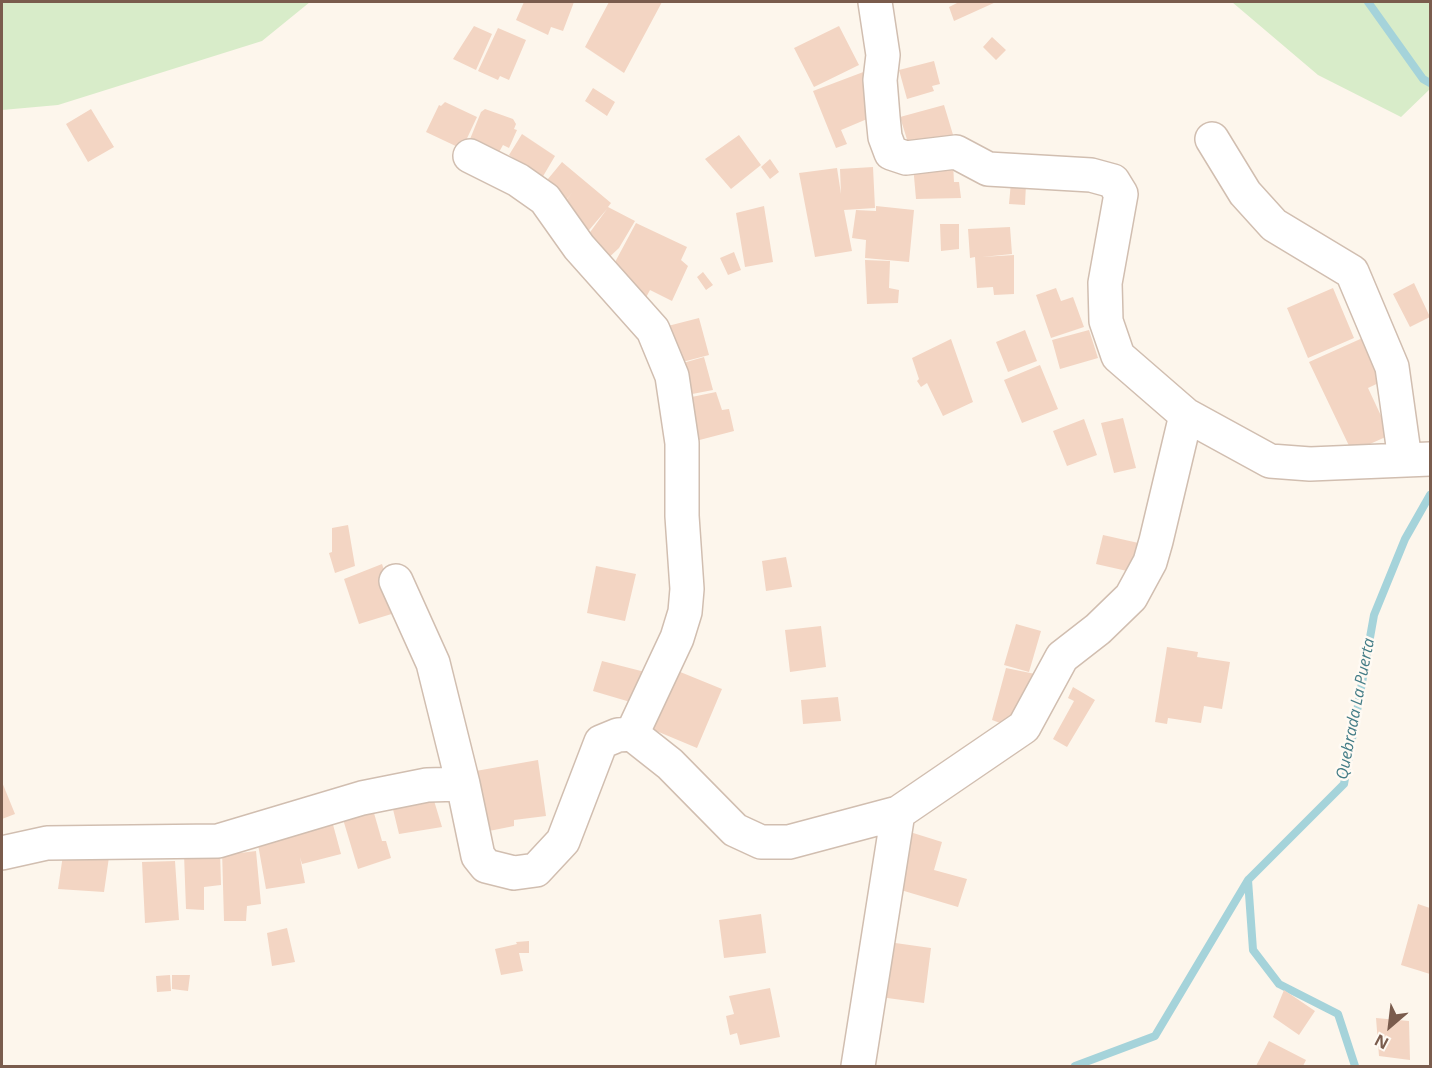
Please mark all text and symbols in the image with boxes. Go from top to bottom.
water label: Quebrada La Puerta [1333,637,1379,781]
north arrow [1360,996,1420,1056]
text: N [1371,1029,1392,1055]

